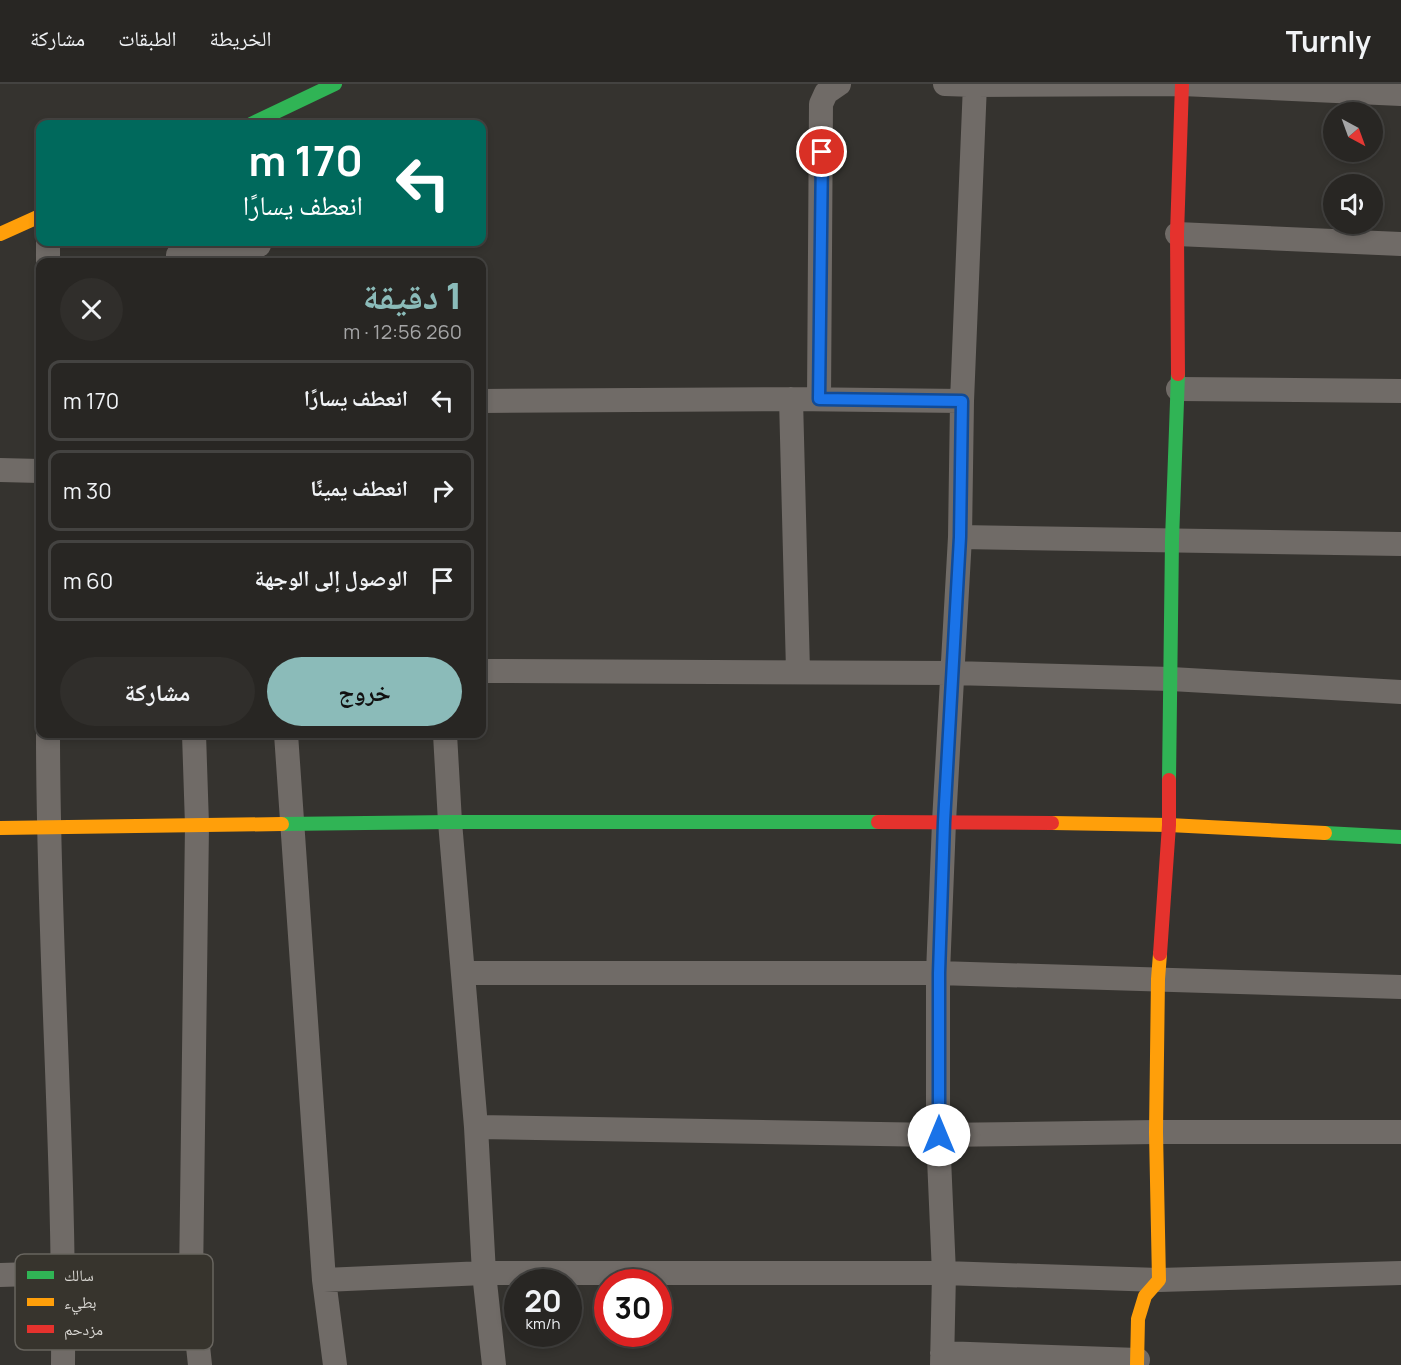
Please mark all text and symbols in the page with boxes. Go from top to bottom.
text: Turnly [1286,22,1371,60]
text: مشاركة [30,24,85,52]
text: الطبقات [118,24,177,52]
text: الخريطة [210,24,271,52]
north arrow [1323,102,1383,162]
map controls [1323,102,1383,234]
pin [796,126,847,177]
text: 170 m [248,131,363,189]
icon: arrive [805,135,838,168]
icon: left [384,144,462,222]
button: sound [1323,174,1383,234]
text: انعطف يسارًا [243,186,363,223]
text: 1 دقيقة [363,271,462,320]
button: close [60,278,123,341]
text: 260 m · 12:56 [343,318,462,345]
text: انعطف يسارًا [304,383,408,413]
icon: left [426,384,459,417]
text: 170 m [63,386,119,416]
text: انعطف يمينًا [310,473,408,503]
icon: right [426,474,459,507]
text: 30 m [63,476,112,506]
text: الوصول إلى الوجهة [255,563,408,593]
icon: arrive [426,564,459,597]
text: 60 m [63,566,113,596]
button: مشاركة [60,657,255,726]
button: خروج [267,657,462,726]
position arrow [907,1103,971,1167]
legend [15,1254,213,1350]
text: سالك [64,1264,94,1286]
speed limit sign: 30 [594,1269,672,1347]
text: 20 [524,1280,562,1321]
text: بطيء [64,1291,96,1315]
text: km/h [526,1313,560,1334]
text: مزدحم [64,1318,103,1340]

